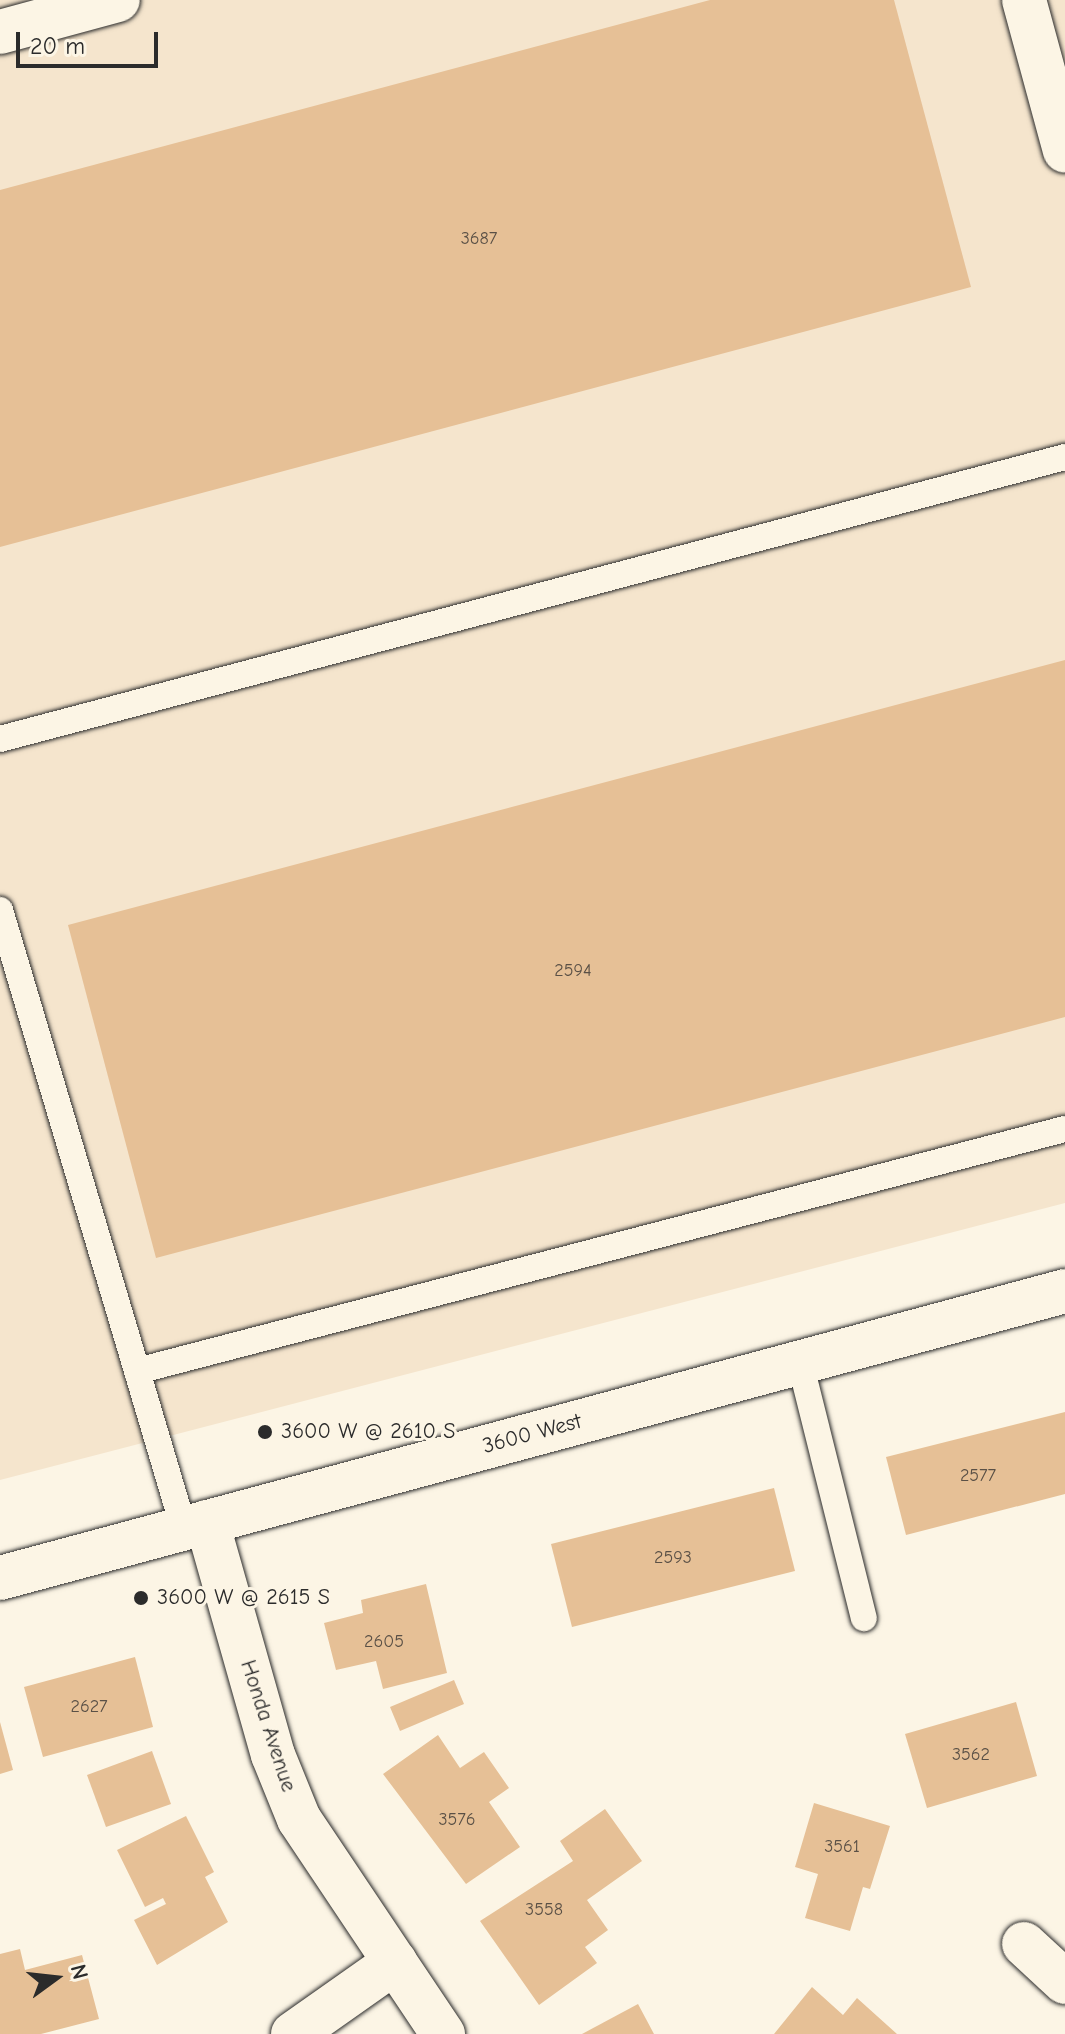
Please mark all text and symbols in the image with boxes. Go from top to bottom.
scale bar [20,16,162,66]
text: 20 m [30,32,85,60]
house number: 3687 [461,228,497,250]
house number: 2594 [554,960,592,982]
street label: 3600 West [480,1408,584,1460]
place label: 3600 W @ 2610 S [281,1419,455,1445]
marker: 3600 W @ 2610 S [256,1423,274,1441]
house number: 2577 [960,1465,996,1487]
house number: 2593 [654,1547,692,1569]
place label: 3600 W @ 2615 S [157,1585,330,1611]
marker: 3600 W @ 2615 S [132,1589,150,1607]
house number: 2605 [364,1631,404,1653]
street label: Honda Avenue [234,1657,302,1795]
house number: 2627 [70,1696,108,1718]
house number: 3562 [952,1744,990,1766]
house number: 3576 [438,1809,476,1831]
house number: 3561 [824,1836,860,1858]
house number: 3558 [525,1899,563,1921]
north arrow [16,1938,96,2018]
text: N [65,1961,94,1982]

